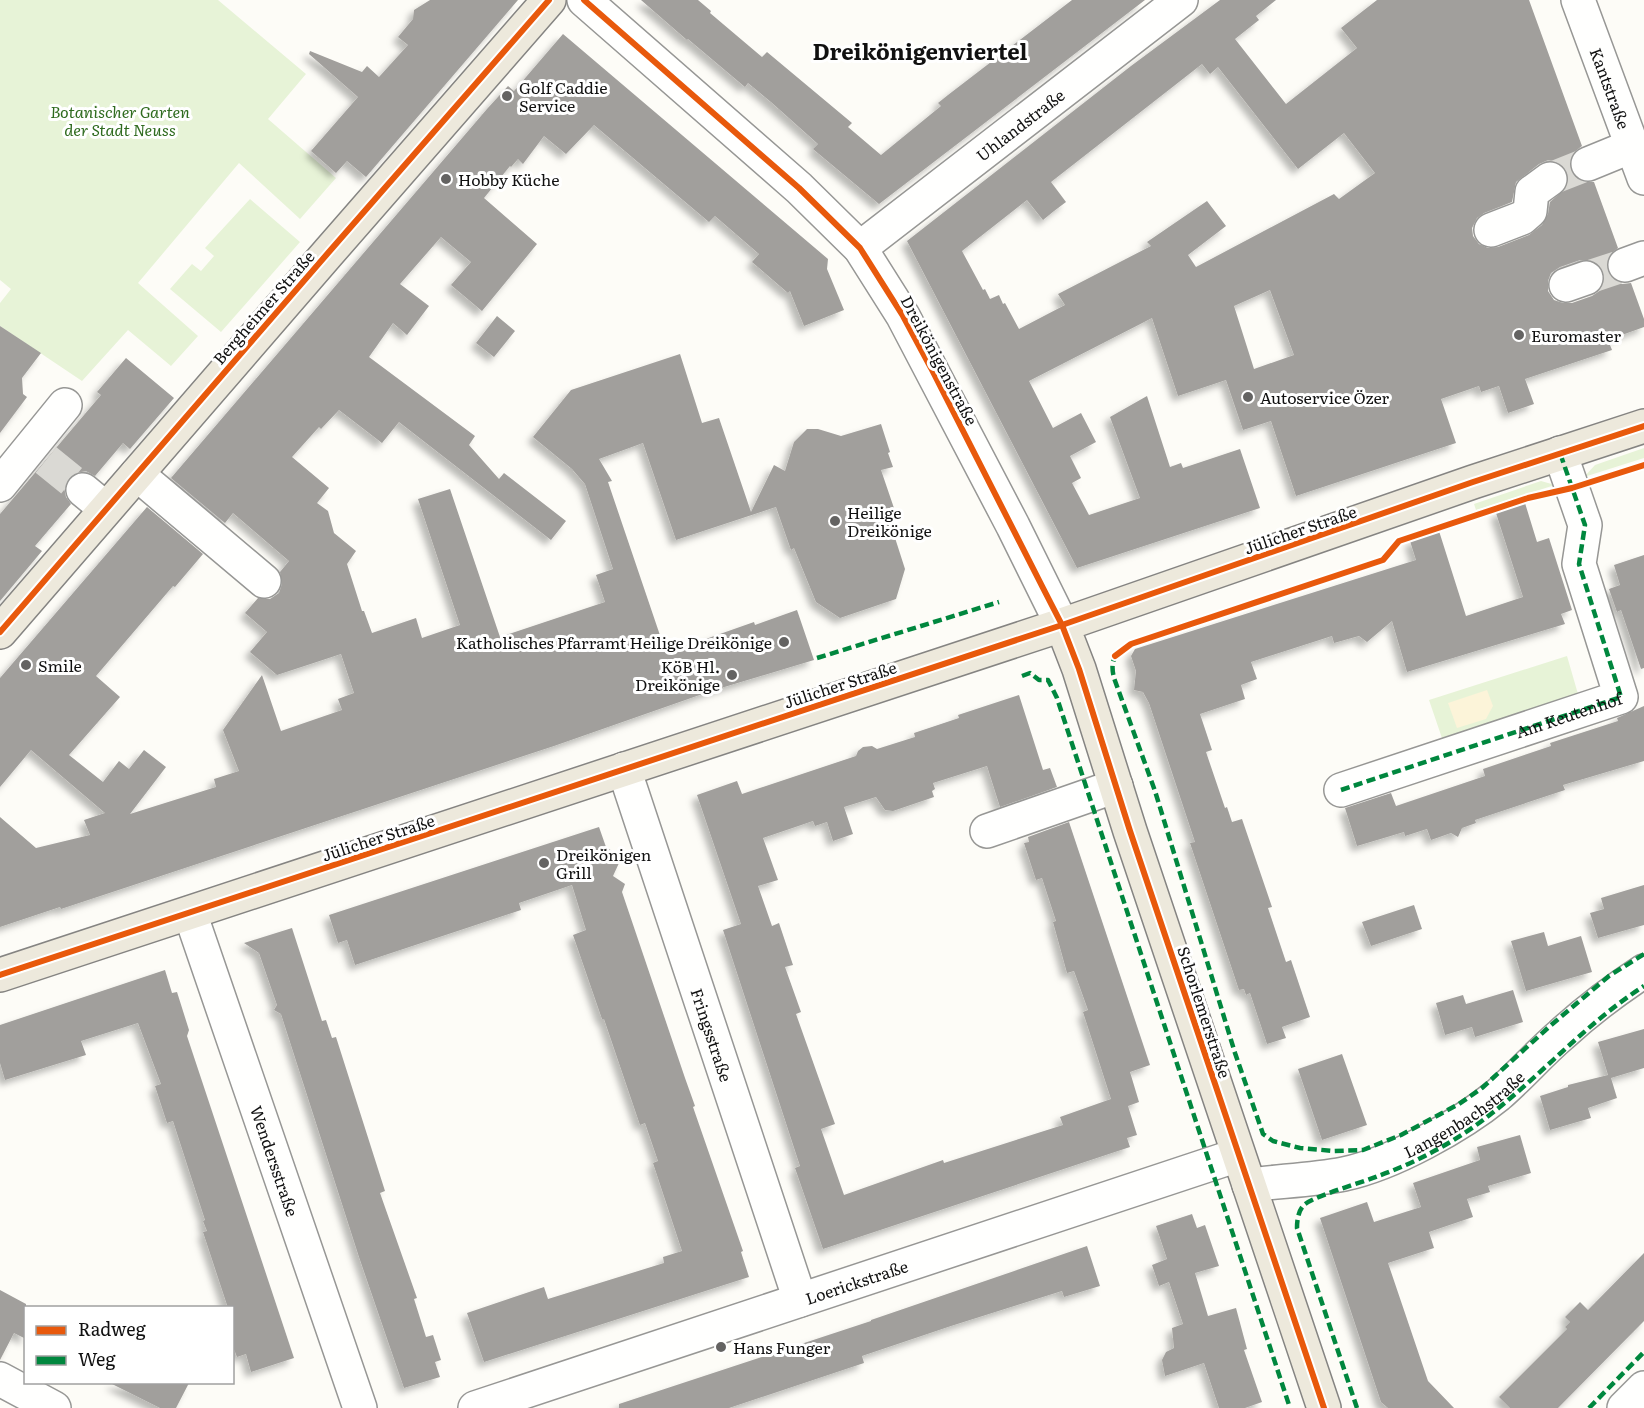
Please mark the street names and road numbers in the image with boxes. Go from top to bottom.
street label: Kantstraße [1585,44,1637,132]
street label: Uhlandstraße [970,83,1069,166]
street label: Bergheimer Straße [207,245,319,369]
street label: Dreikönigenstraße [896,291,984,429]
street label: Jülicher Straße [1241,499,1359,559]
street label: Jülicher Straße [780,654,900,714]
street label: Am Keutenhof [1512,685,1627,743]
street label: Jülicher Straße [318,807,438,867]
street label: Schorlemerstraße [1172,943,1238,1081]
street label: Fringsstraße [685,985,739,1085]
street label: Langenbachstraße [1400,1065,1530,1163]
street label: Wendersstraße [245,1102,305,1219]
street label: Loerickstraße [802,1253,911,1310]

